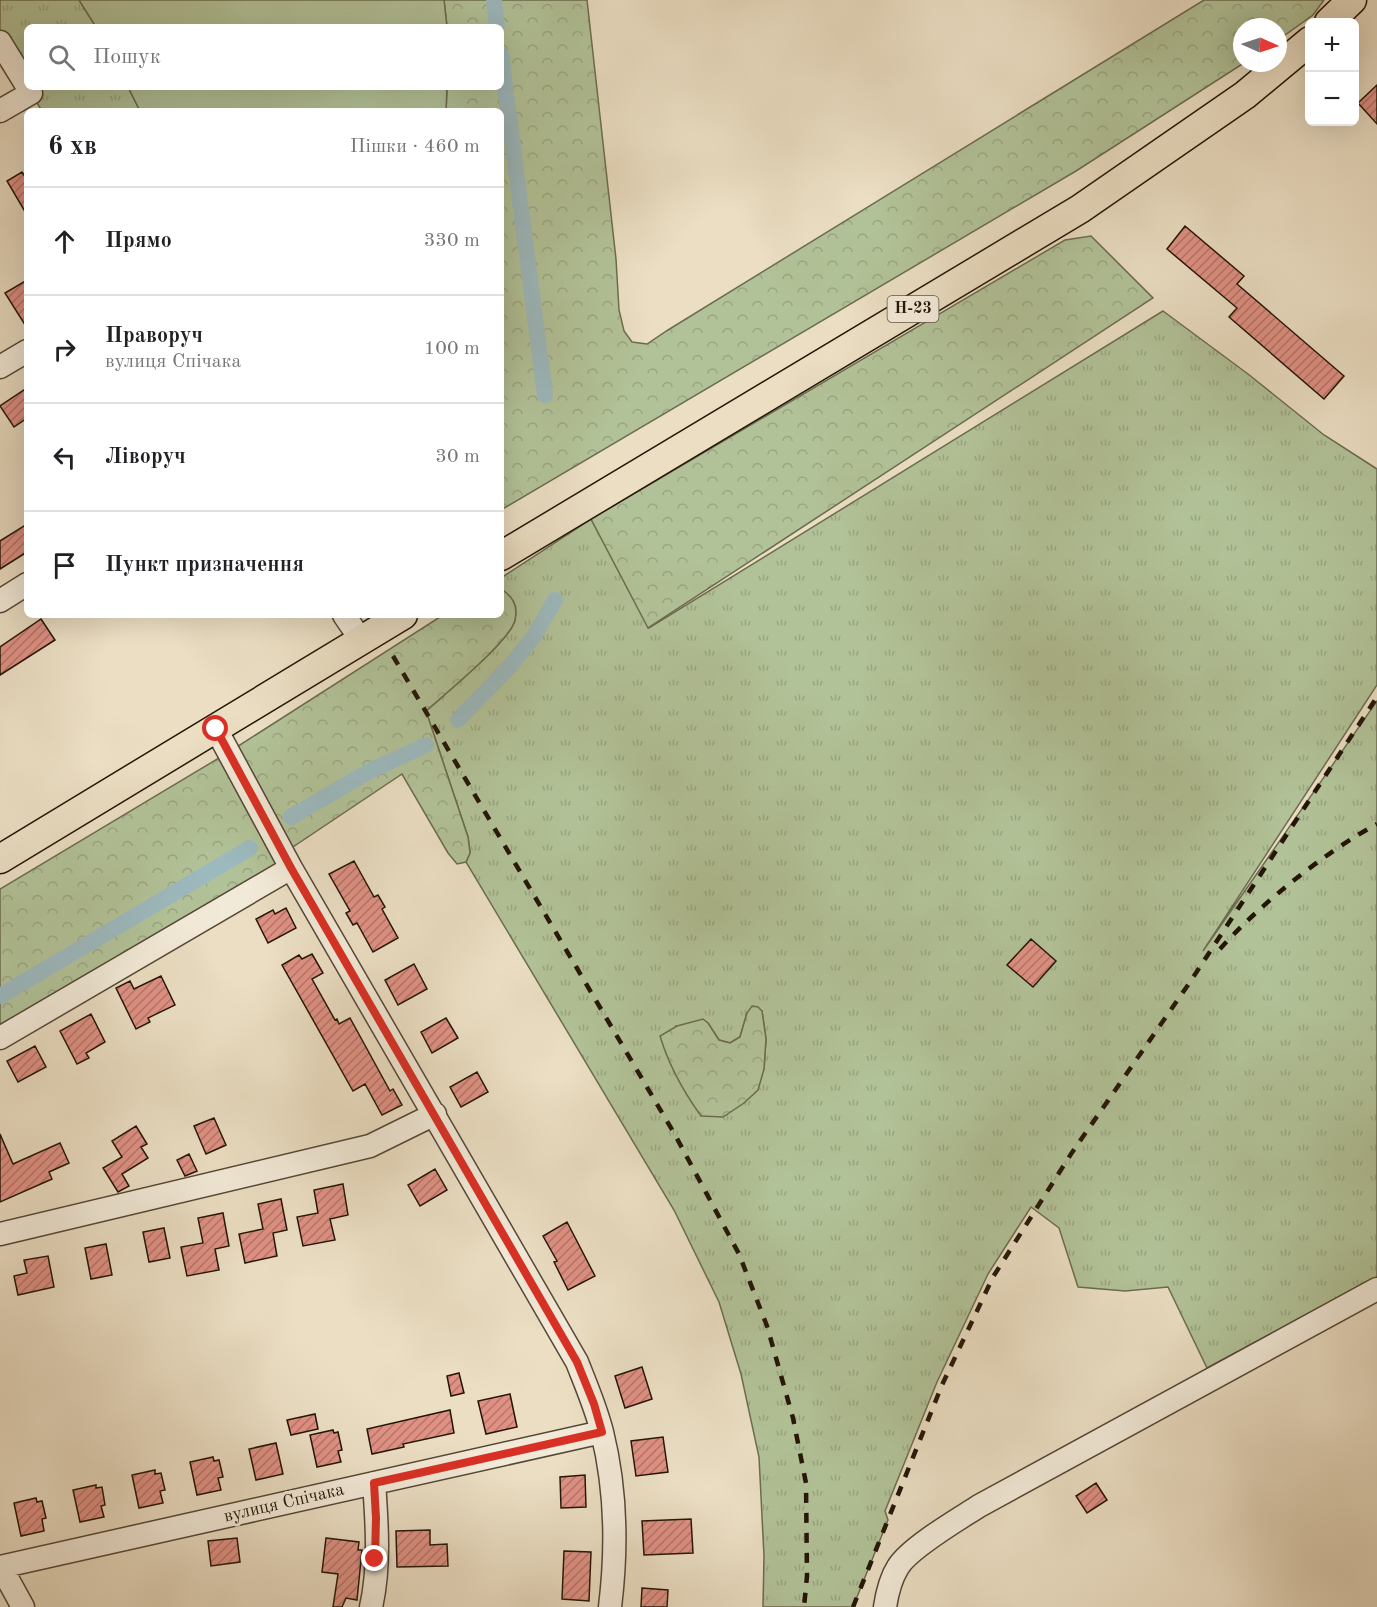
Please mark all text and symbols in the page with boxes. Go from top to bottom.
north arrow [1233,18,1287,72]
map controls [1305,18,1359,126]
button: + [1305,18,1359,72]
search box [24,24,504,90]
icon: search [45,41,78,74]
text: Пошук [93,46,161,68]
button: − [1305,72,1359,126]
text: 6 хв [48,134,97,160]
text: Пішки · 460 m [350,137,480,157]
icon: ahead [48,225,81,258]
text: Прямо [105,230,172,252]
text: 330 m [424,231,480,251]
road number: Н-23 [888,296,938,322]
text: Праворуч [105,325,203,347]
icon: right [48,333,81,366]
text: 100 m [424,339,480,359]
text: вулиця Спічака [105,352,241,372]
icon: left [48,441,81,474]
text: Ліворуч [105,446,186,468]
text: 30 m [435,447,480,467]
icon: arrive [48,549,81,582]
text: Пункт призначення [105,554,304,576]
route start [202,715,228,741]
street label: вулиця Спічака [222,1480,346,1526]
route end [361,1545,387,1571]

